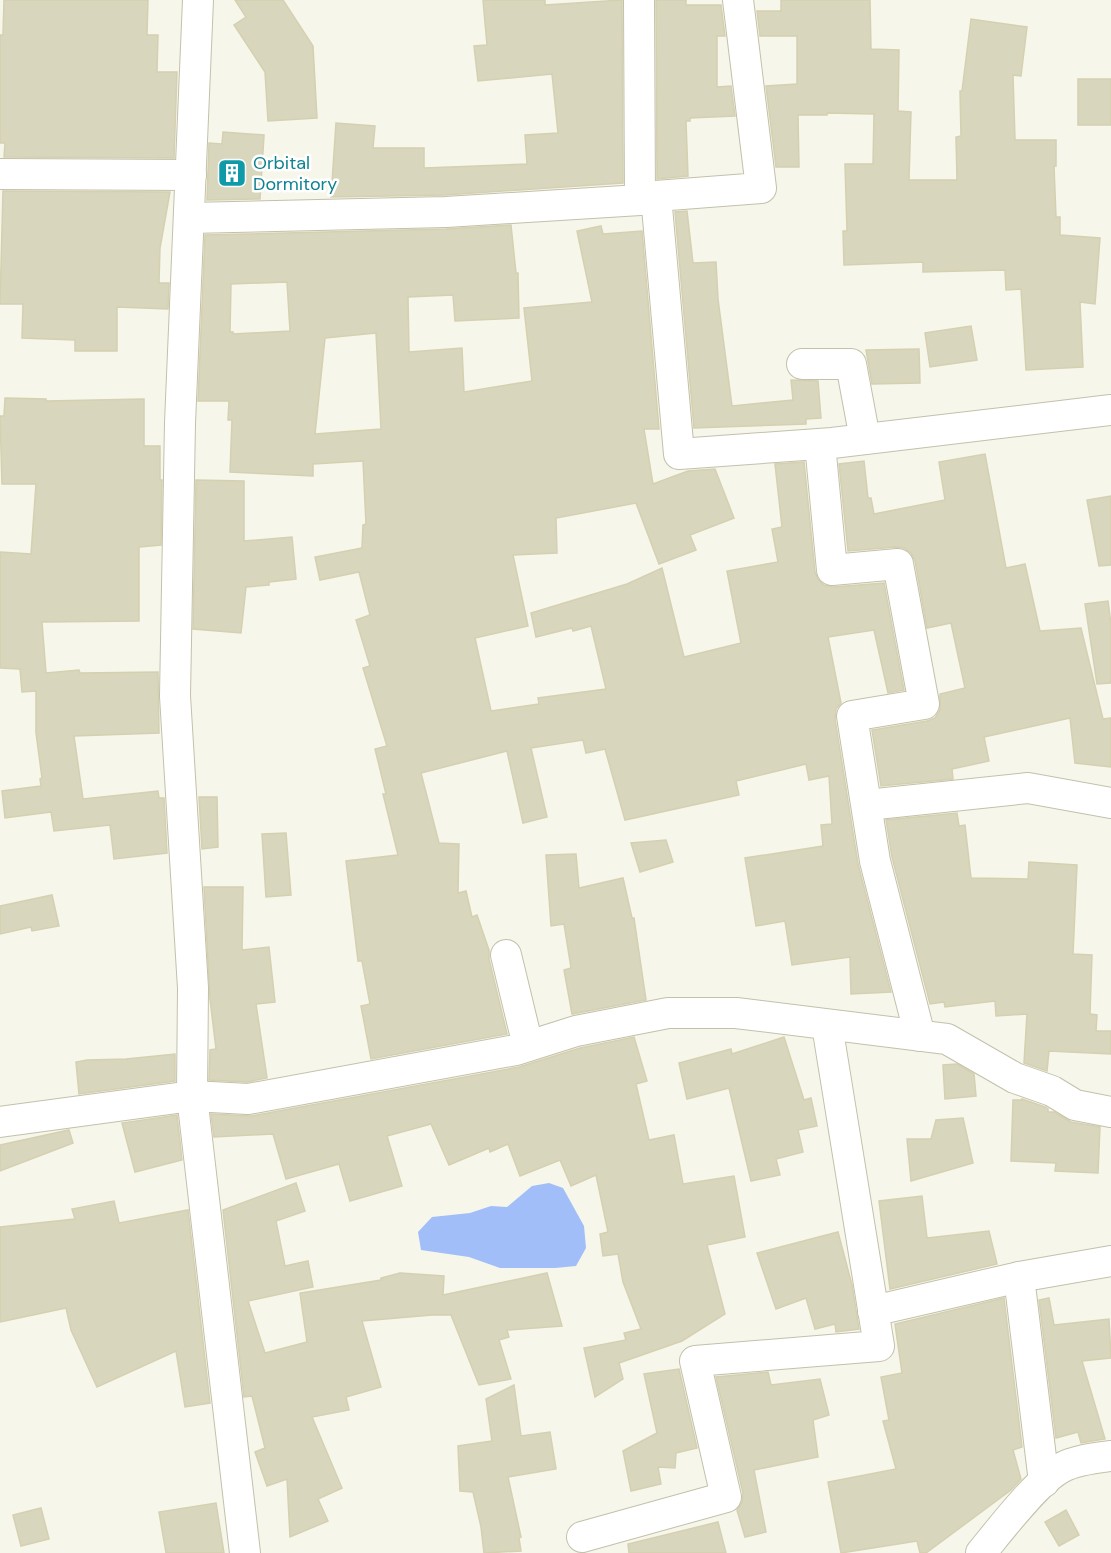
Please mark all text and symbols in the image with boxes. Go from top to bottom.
place label: Orbital Dormitory [253,151,337,196]
building icon: Orbital Dormitory [216,157,248,189]

